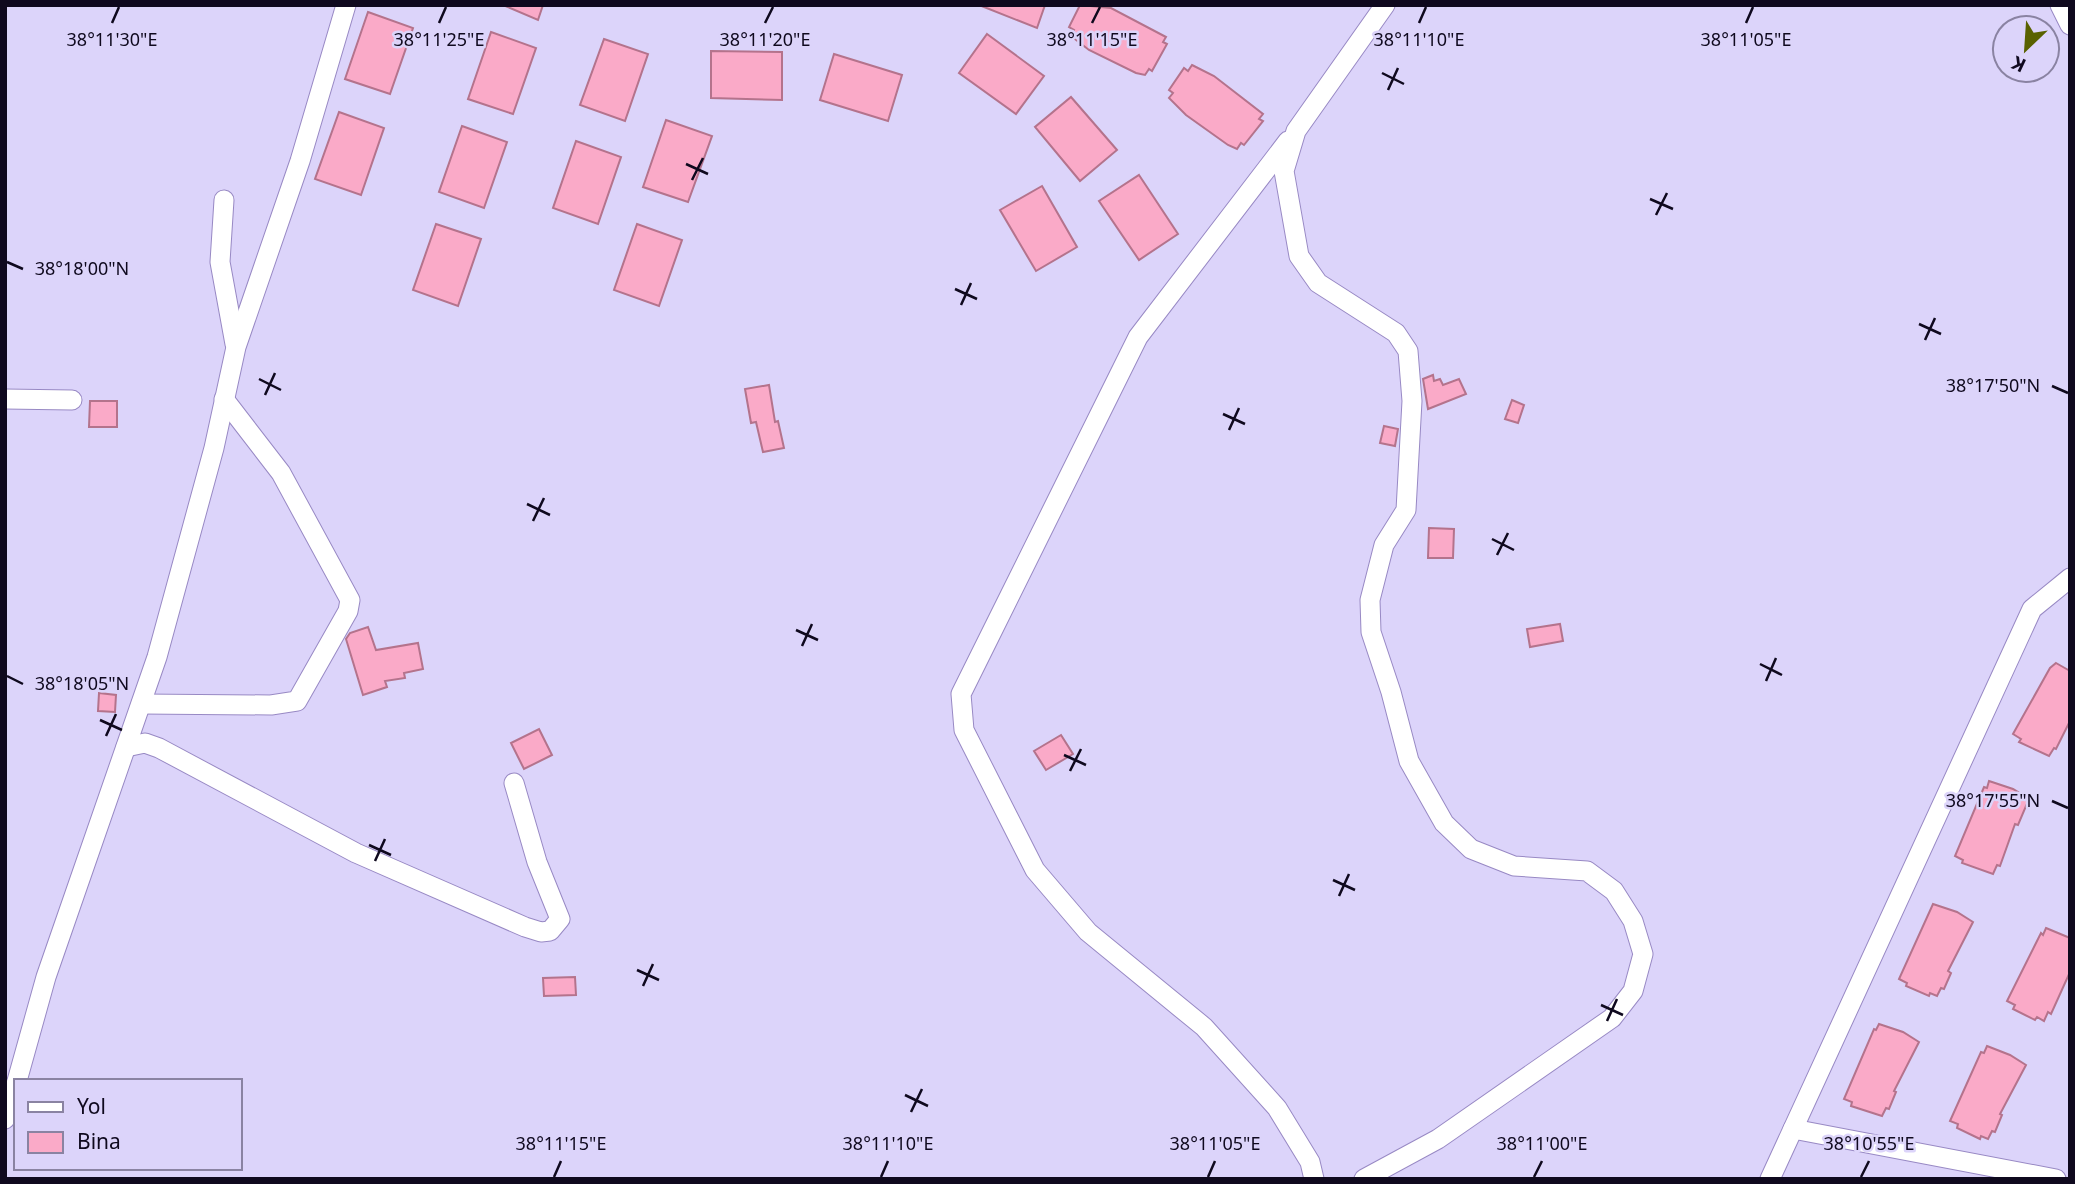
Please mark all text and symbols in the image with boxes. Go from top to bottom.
north arrow [1991,14,2061,84]
text: 38°11'30"E [67,27,157,51]
text: 38°11'25"E [394,27,484,51]
text: 38°11'20"E [720,27,810,51]
text: 38°11'15"E [1047,27,1137,51]
text: 38°11'10"E [1374,27,1464,51]
text: 38°11'05"E [1701,27,1791,51]
text: K [2007,50,2030,79]
text: 38°18'00"N [35,256,129,280]
text: 38°17'50"N [1946,373,2040,397]
text: 38°18'05"N [35,671,129,695]
text: 38°17'55"N [1946,788,2040,812]
legend [14,1079,242,1170]
text: Yol [77,1092,106,1120]
text: Bina [77,1127,121,1155]
text: 38°11'15"E [516,1131,606,1155]
text: 38°11'10"E [843,1131,933,1155]
text: 38°11'05"E [1170,1131,1260,1155]
text: 38°11'00"E [1497,1131,1587,1155]
text: 38°10'55"E [1824,1131,1914,1155]

